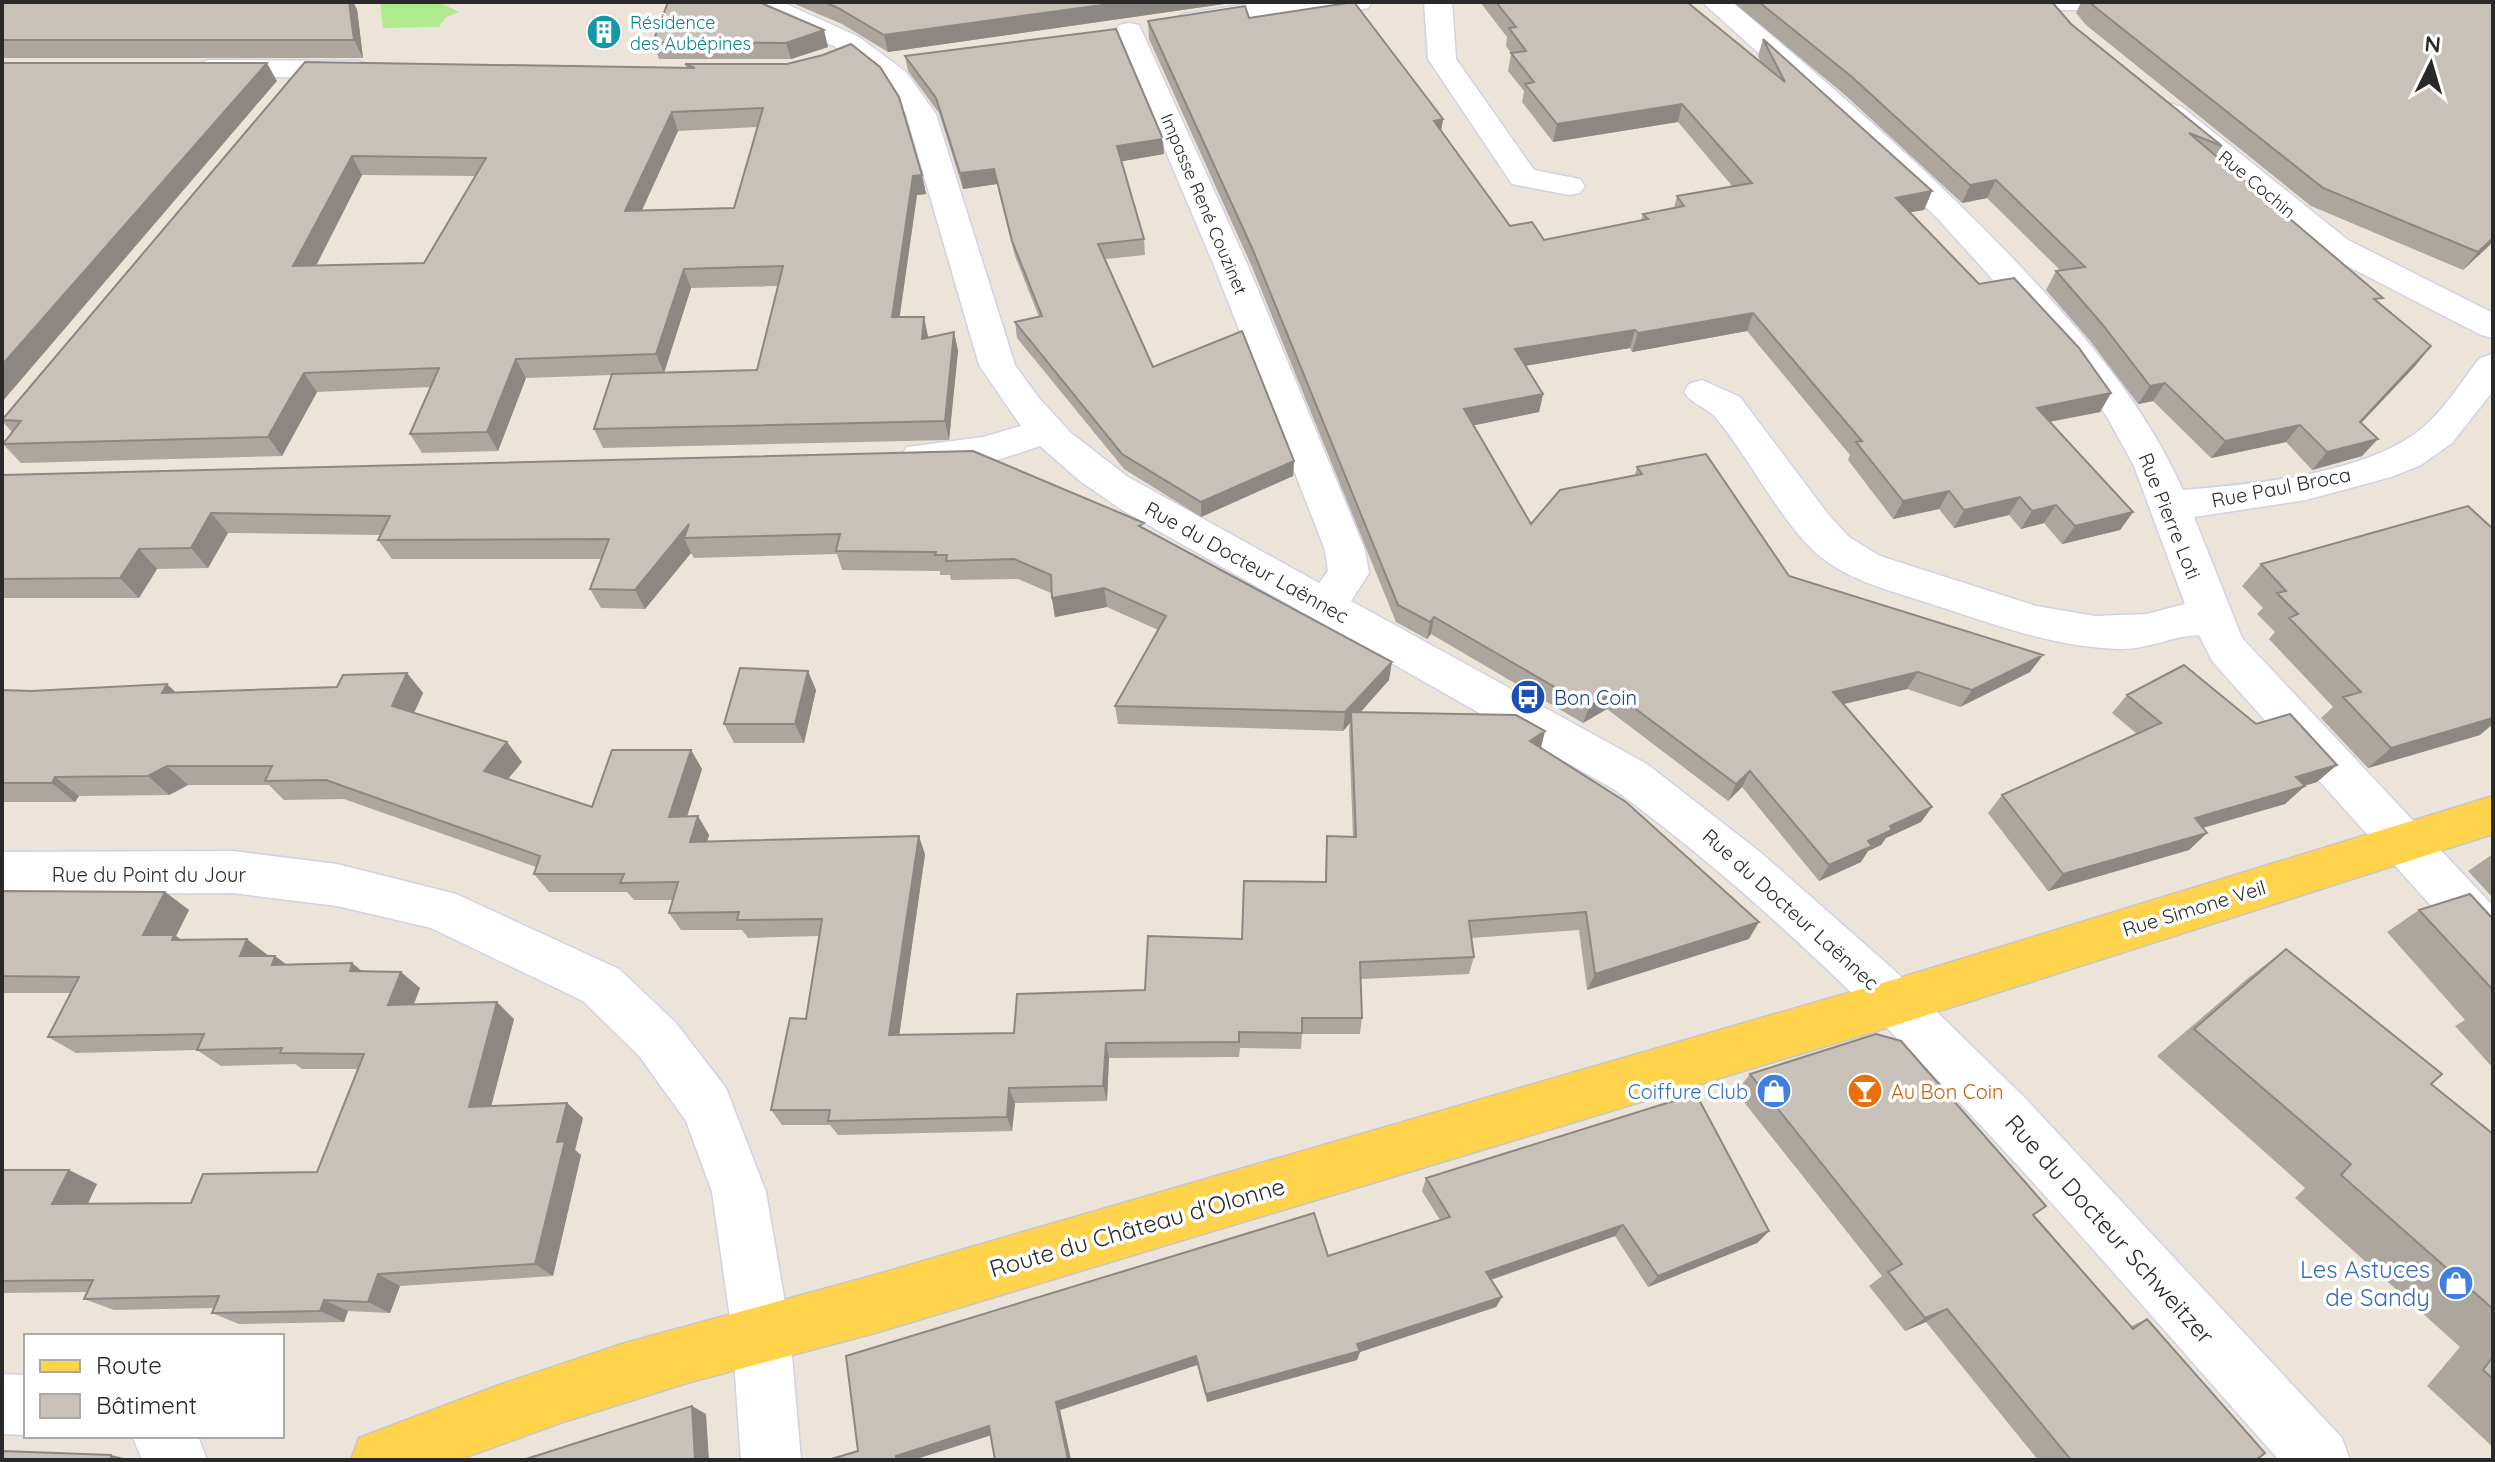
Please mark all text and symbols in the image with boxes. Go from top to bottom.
place label: Résidence des Aubépines [630,11,751,55]
building icon: Résidence des Aubépines [585,13,623,51]
north arrow [2391,24,2471,104]
text: N [2423,29,2442,59]
street label: Impasse René Couzinet [1155,110,1253,298]
street label: Rue Cochin [2214,145,2300,223]
street label: Rue Pierre Loti [2133,449,2207,583]
street label: Rue Paul Broca [2209,461,2353,513]
street label: Rue du Docteur Laënnec [1141,496,1353,628]
bus stop icon: Bon Coin [1509,678,1547,716]
place label: Bon Coin [1554,685,1637,710]
street label: Rue du Docteur Laënnec [1698,823,1884,995]
street label: Rue du Point du Jour [52,862,246,887]
street label: Rue Simone Veil [2119,874,2269,942]
shop icon: Coiffure Club [1755,1072,1793,1110]
bar icon: Au Bon Coin [1846,1072,1884,1110]
place label: Coiffure Club [1628,1079,1748,1104]
place label: Au Bon Coin [1891,1079,2004,1104]
street label: Rue du Docteur Schweitzer [1999,1108,2221,1350]
street label: Route du Château d'Olonne [986,1170,1288,1284]
place label: Les Astuces de Sandy [2300,1254,2430,1312]
shop icon: Les Astuces de Sandy [2437,1264,2475,1302]
legend [24,1334,284,1438]
text: Route [96,1350,162,1380]
text: Bâtiment [96,1390,197,1420]

